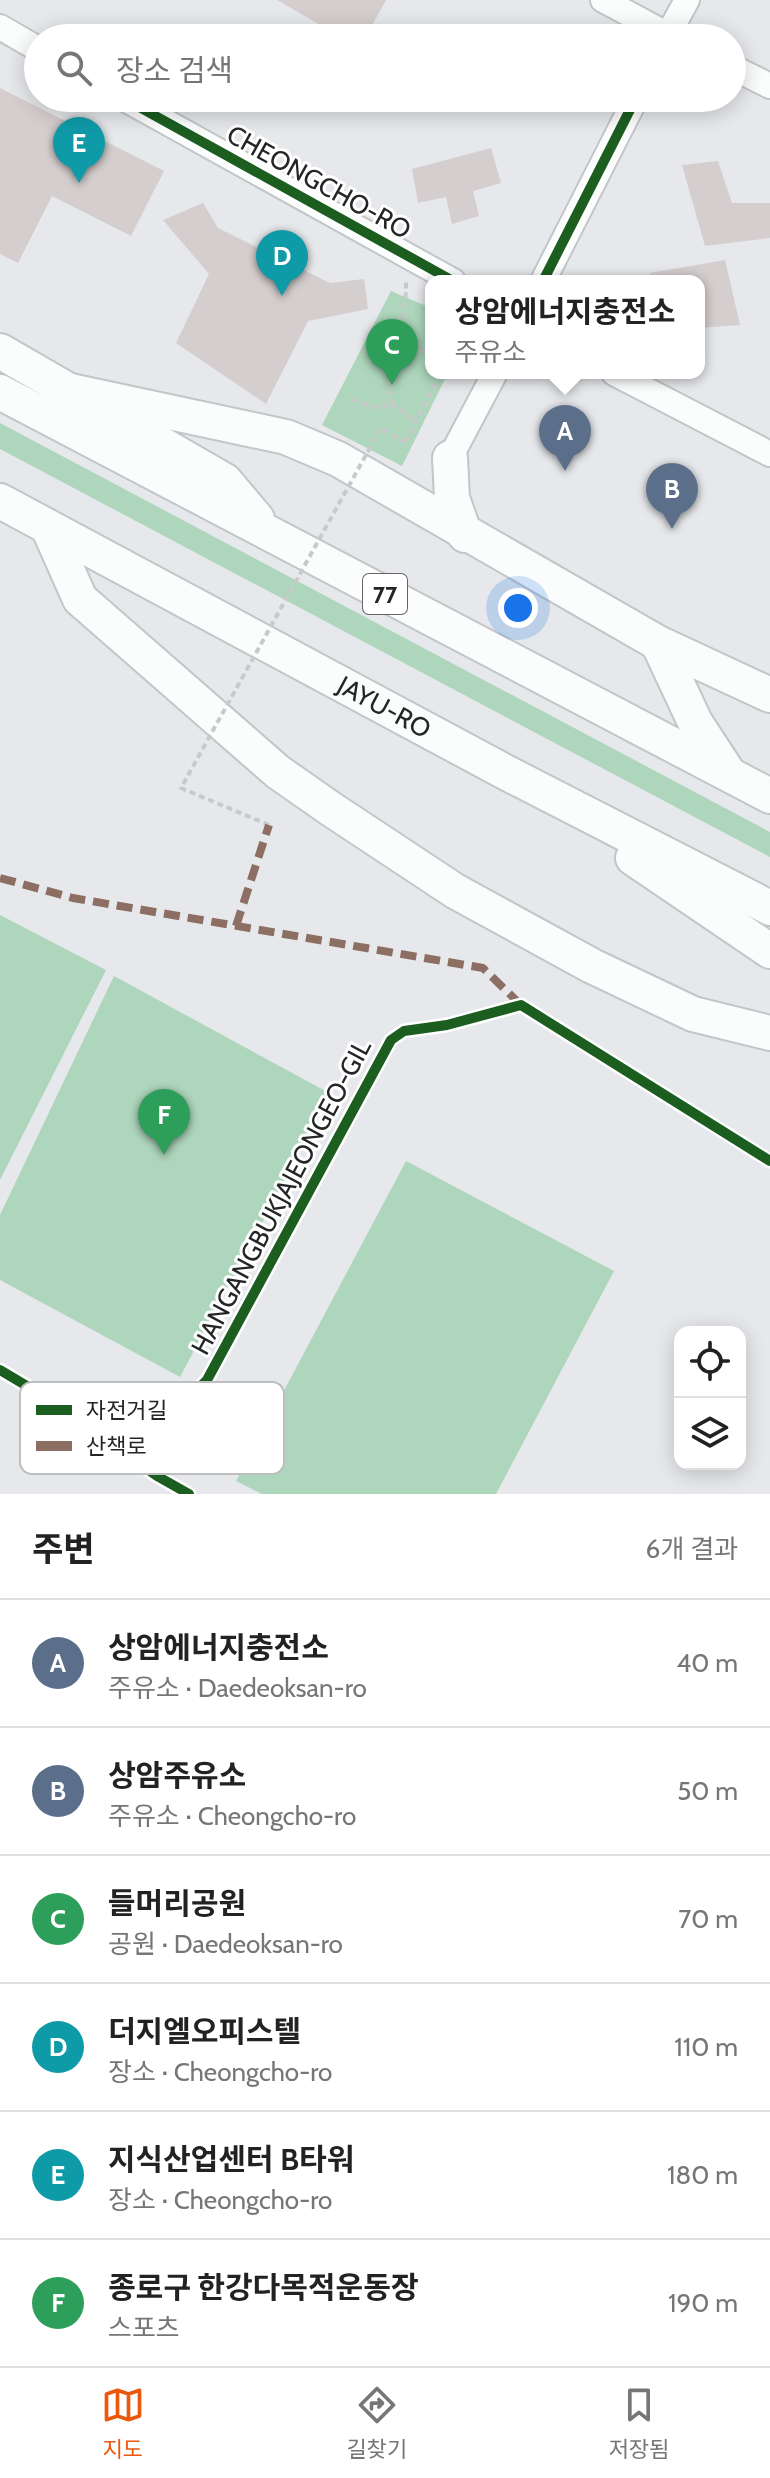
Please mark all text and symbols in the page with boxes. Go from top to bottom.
search box [24,24,746,112]
icon: search [52,46,96,90]
text: 장소 검색 [116,52,233,89]
pin: E [53,117,105,183]
street label: CHEONGCHO-RO [221,118,417,246]
pin: D [256,230,308,296]
popup [425,275,705,379]
text: 상암에너지충전소 [455,293,675,330]
pin: C [366,319,418,385]
text: 주유소 [455,336,526,368]
pin: A [539,405,591,471]
pin: B [646,463,698,529]
road number: 77 [363,574,407,614]
your location [498,588,538,628]
street label: JAYU-RO [331,669,436,745]
street label: HANGANGBUKJAJEONGEO-GIL [184,1034,378,1360]
pin: F [138,1089,190,1155]
map controls [674,1326,746,1470]
button: locate [674,1326,746,1398]
legend [20,1382,284,1474]
text: 자전거길 [86,1397,167,1424]
button: layers [674,1398,746,1470]
text: 산책로 [86,1433,147,1460]
text: 주변 [32,1528,95,1570]
text: 6개 결과 [646,1533,738,1565]
text: 상암에너지충전소 [108,1629,329,1666]
text: A [50,1647,66,1679]
text: 40 m [676,1647,738,1679]
text: 주유소 · Daedeoksan-ro [108,1672,367,1704]
text: 상암주유소 [108,1757,246,1794]
text: B [50,1775,66,1807]
text: 50 m [677,1775,738,1807]
text: 주유소 · Cheongcho-ro [108,1800,356,1832]
text: 들머리공원 [108,1885,246,1922]
text: C [50,1903,66,1935]
text: 70 m [678,1903,738,1935]
text: 공원 · Daedeoksan-ro [108,1928,343,1960]
text: 더지엘오피스텔 [108,2013,301,2050]
text: D [49,2031,67,2063]
text: 110 m [674,2031,738,2063]
text: 장소 · Cheongcho-ro [108,2056,332,2088]
text: 지식산업센터 B타워 [108,2141,354,2178]
text: E [51,2159,65,2191]
text: 180 m [667,2159,738,2191]
text: 장소 · Cheongcho-ro [108,2184,332,2216]
text: 종로구 한강다목적운동장 [108,2269,418,2306]
text: F [51,2287,65,2319]
text: 190 m [668,2287,738,2319]
text: 스포츠 [108,2312,180,2344]
tab: 지도 [101,2383,145,2463]
tab: 길찾기 [346,2383,407,2463]
tab: 저장됨 [608,2383,669,2463]

